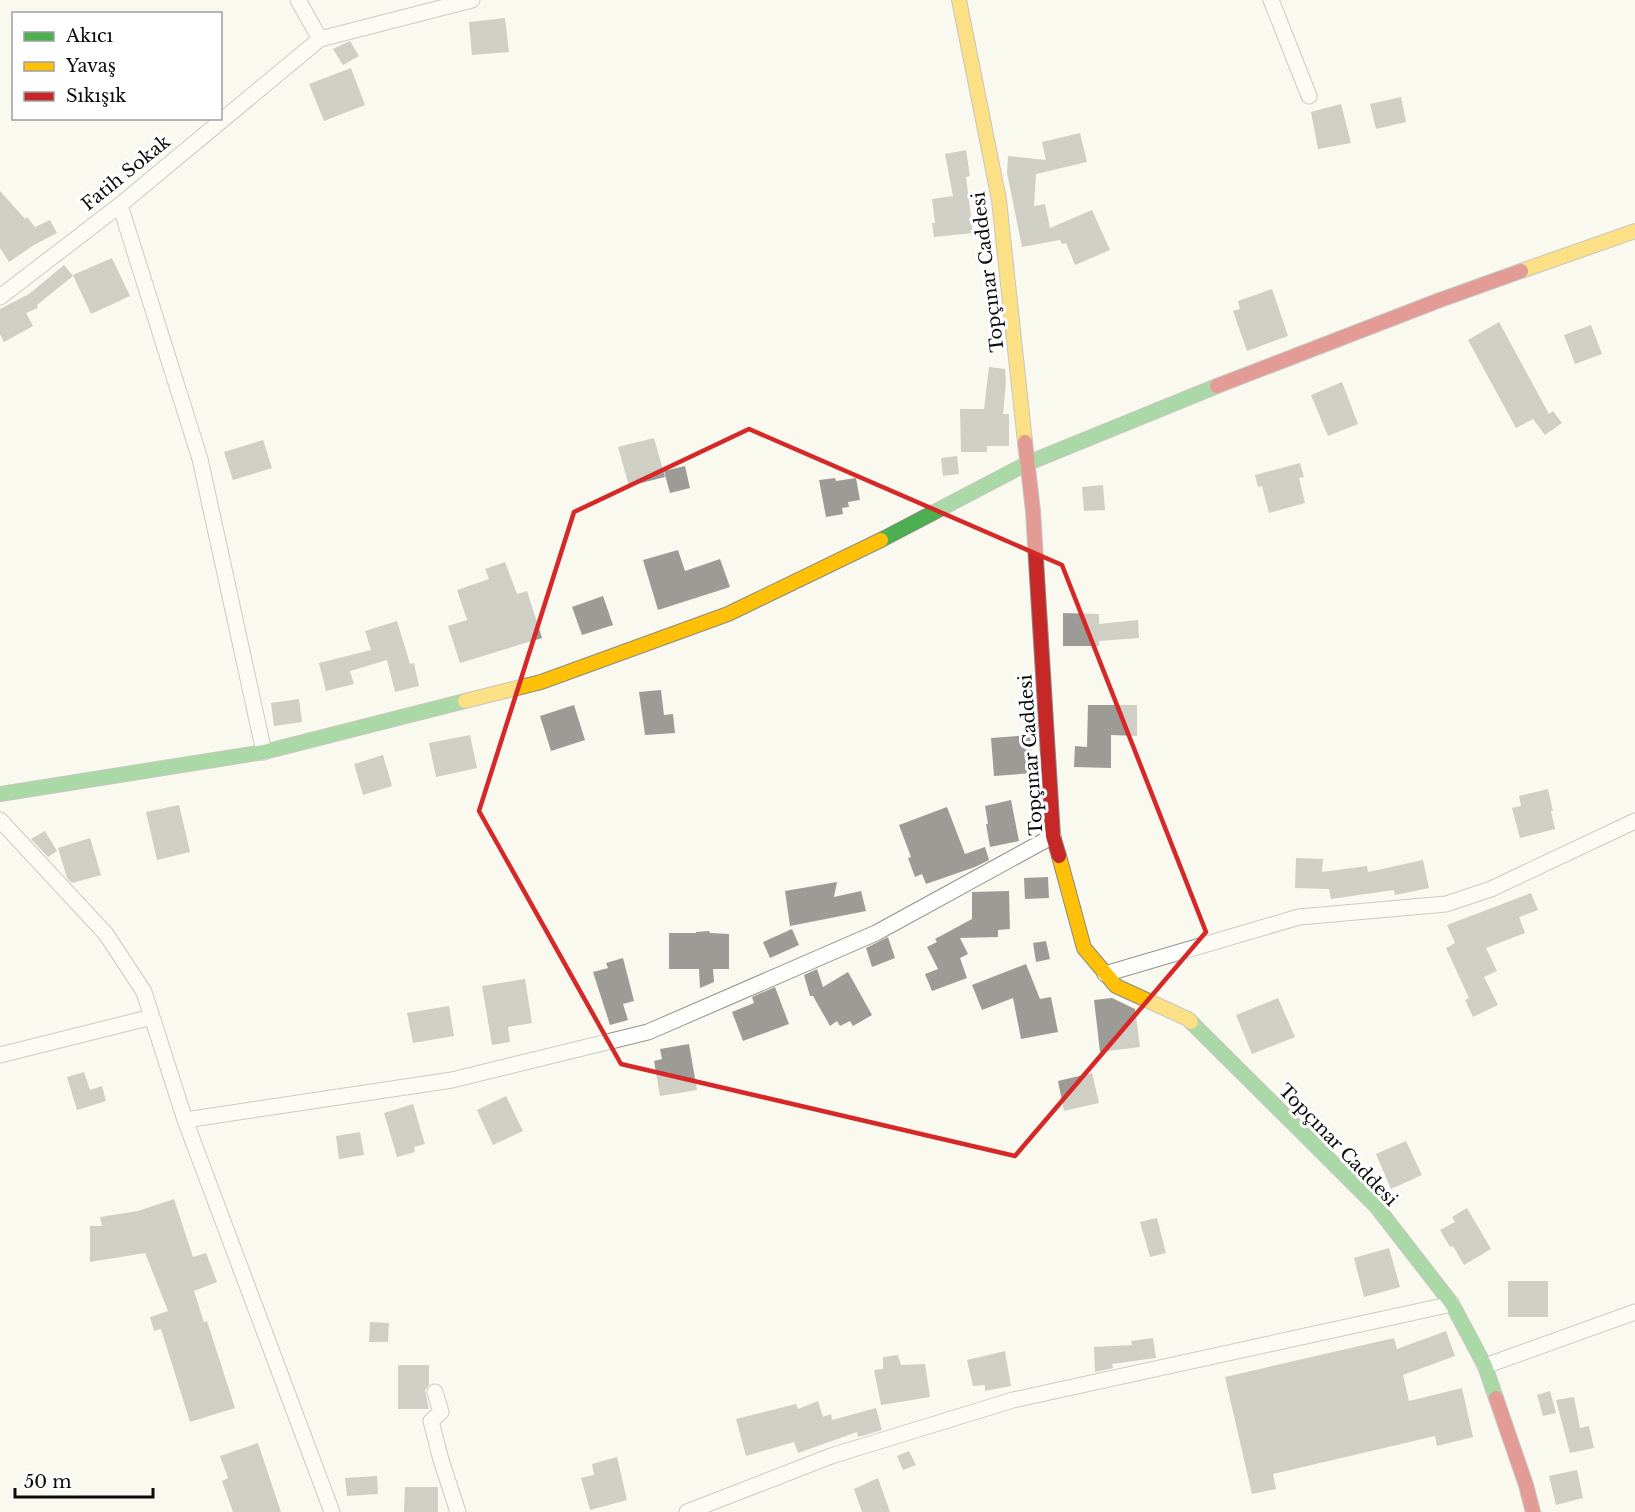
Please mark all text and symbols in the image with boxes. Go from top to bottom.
legend [12,12,222,120]
text: Akıcı [65,25,113,47]
text: Yavaş [65,55,116,77]
text: Sıkışık [66,85,126,107]
street label: Fatih Sokak [77,131,175,215]
street label: Topçınar Caddesi [967,191,1009,353]
street label: Topçınar Caddesi [1014,674,1048,836]
street label: Topçınar Caddesi [1274,1079,1402,1211]
scale bar [15,1461,153,1499]
text: 50 m [24,1471,72,1493]

